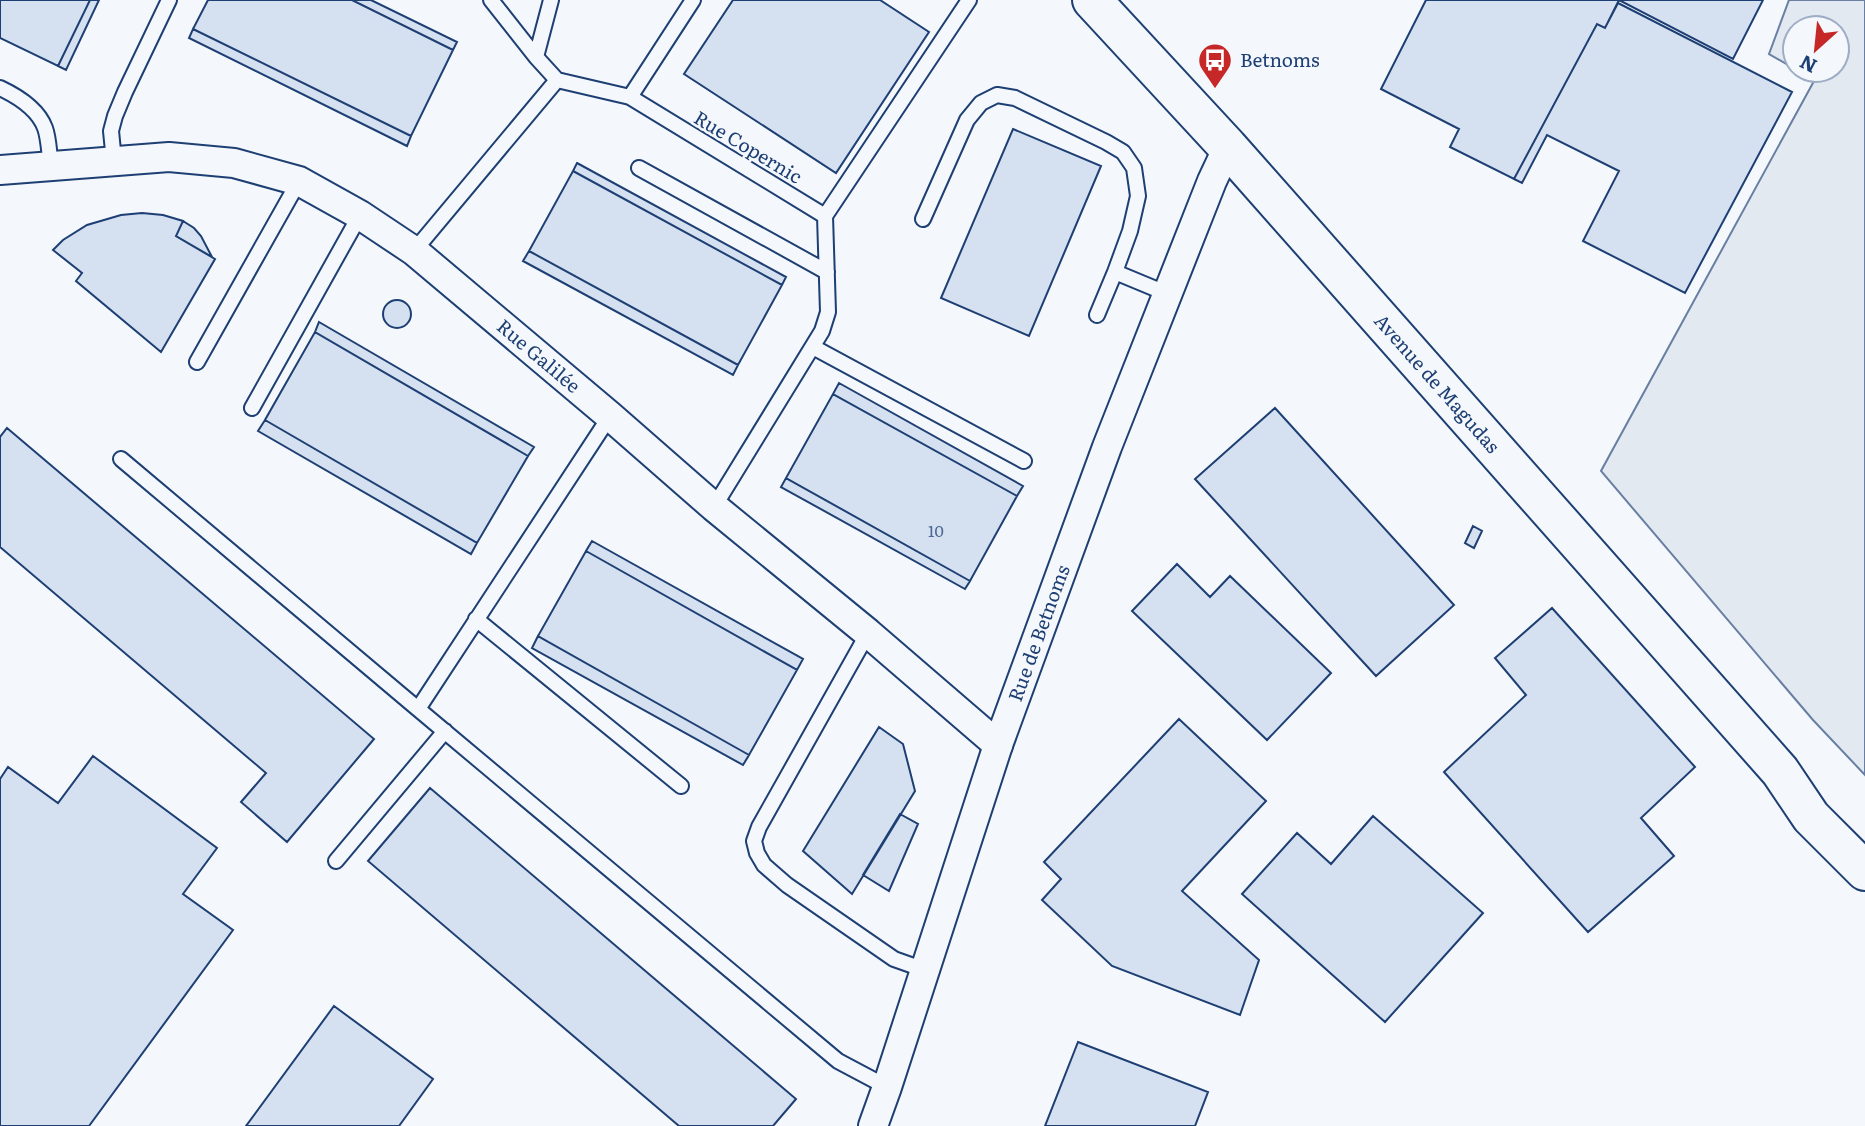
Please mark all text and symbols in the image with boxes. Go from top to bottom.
north arrow [1781,14,1851,84]
bus stop icon: Betnoms [1196,41,1234,90]
place label: Betnoms [1240,45,1320,73]
text: N [1794,49,1821,81]
street label: Rue Copernic [689,103,808,189]
street label: Avenue de Magudas [1369,307,1508,459]
street label: Rue Galilée [491,312,587,399]
house number: 10 [928,518,944,542]
street label: Rue de Betnoms [1000,560,1076,705]

